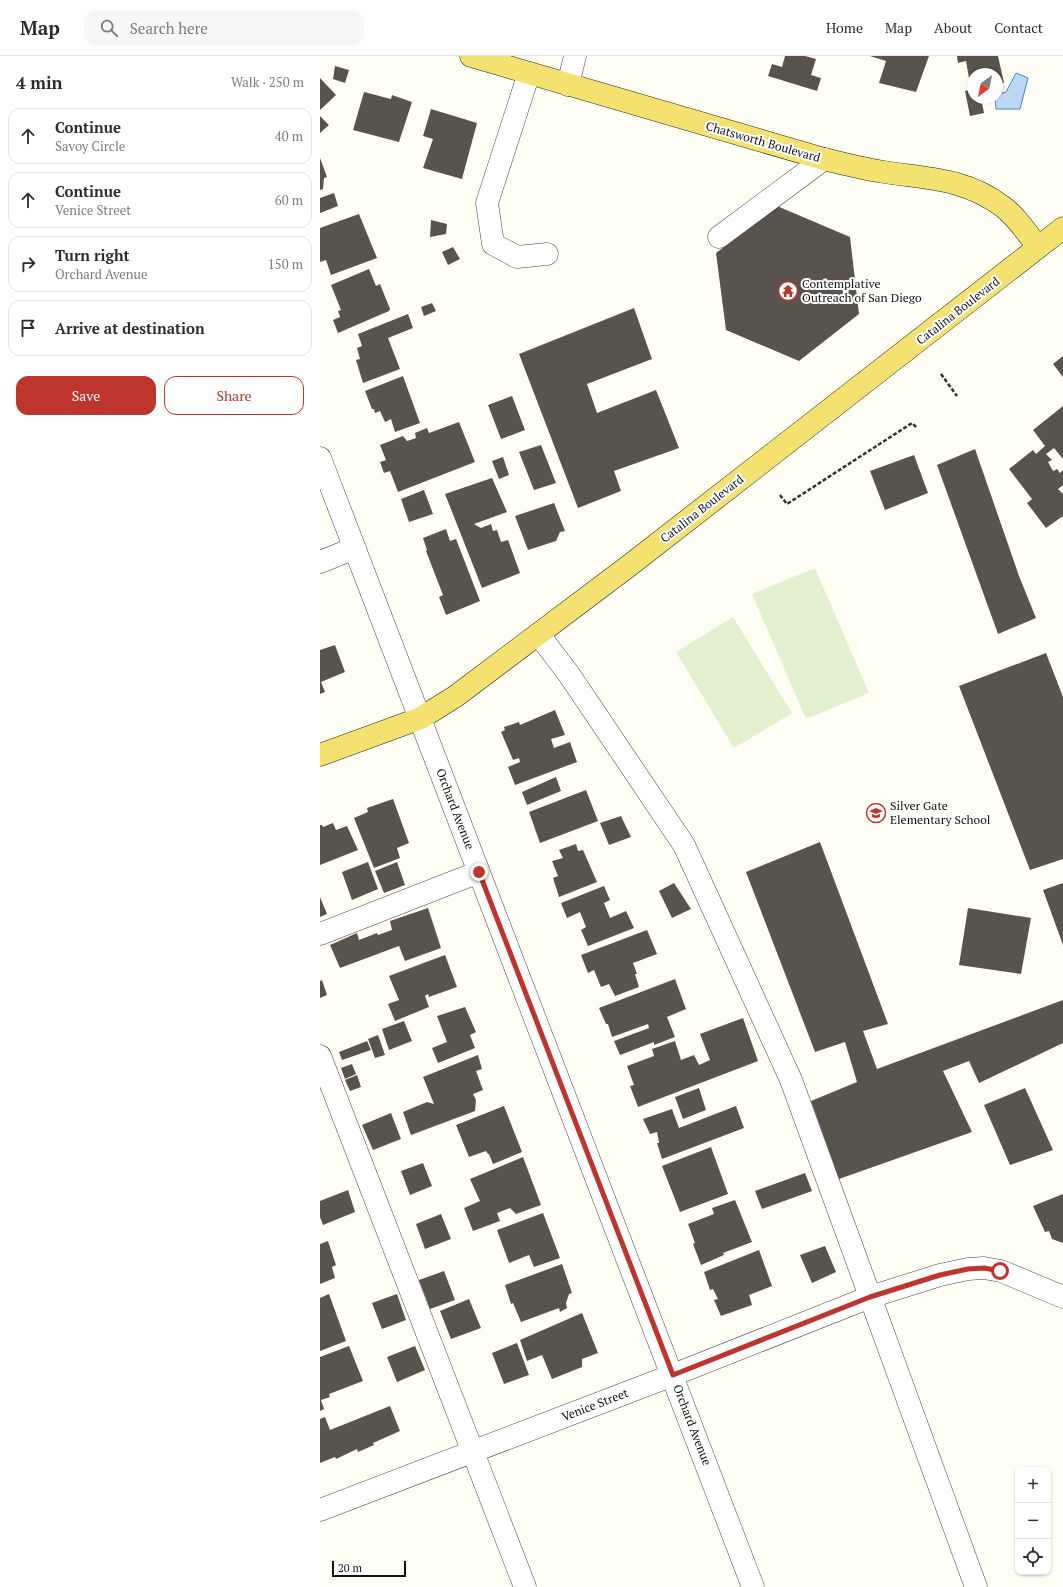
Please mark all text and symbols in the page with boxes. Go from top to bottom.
search box [84,10,364,46]
text: Map [20,15,60,40]
icon: search [98,17,120,39]
text: Search here [130,18,208,38]
text: Home [826,18,863,37]
text: Map [885,18,912,37]
text: About [934,18,972,37]
text: Contact [994,18,1043,37]
north arrow [967,68,1003,104]
text: 4 min [16,71,63,94]
text: Walk · 250 m [231,73,304,91]
text: Continue [55,117,121,137]
street label: Chatsworth Boulevard [704,118,822,165]
icon: ahead [17,125,39,147]
text: 40 m [275,127,303,145]
text: Savoy Circle [55,137,125,155]
text: Continue [55,181,121,201]
icon: ahead [17,189,39,211]
text: 60 m [275,191,303,209]
text: Venice Street [55,201,131,219]
text: Turn right [55,245,130,265]
icon: right [17,253,39,275]
text: 150 m [268,255,303,273]
text: Orchard Avenue [55,265,148,283]
street label: Catalina Boulevard [913,273,1003,348]
place label: Contemplative Outreach of San Diego [802,276,922,305]
temple icon: Contemplative Outreach of San Diego [777,280,799,302]
icon: arrive [17,317,39,339]
text: Arrive at destination [55,318,205,338]
button: Save [16,376,156,415]
button: Share [164,376,304,415]
street label: Catalina Boulevard [657,471,747,546]
street label: Orchard Avenue [433,766,478,851]
place label: Silver Gate Elementary School [890,798,991,827]
school or university icon: Silver Gate Elementary School [865,802,887,824]
route end [470,863,488,881]
route start [991,1262,1009,1280]
street label: Orchard Avenue [670,1382,715,1467]
street label: Venice Street [559,1385,631,1424]
map controls [1015,1467,1051,1575]
button: + [1015,1467,1051,1503]
button: − [1015,1503,1051,1539]
button: locate [1015,1539,1051,1575]
scale bar [332,1559,406,1578]
text: 20 m [338,1561,362,1575]

